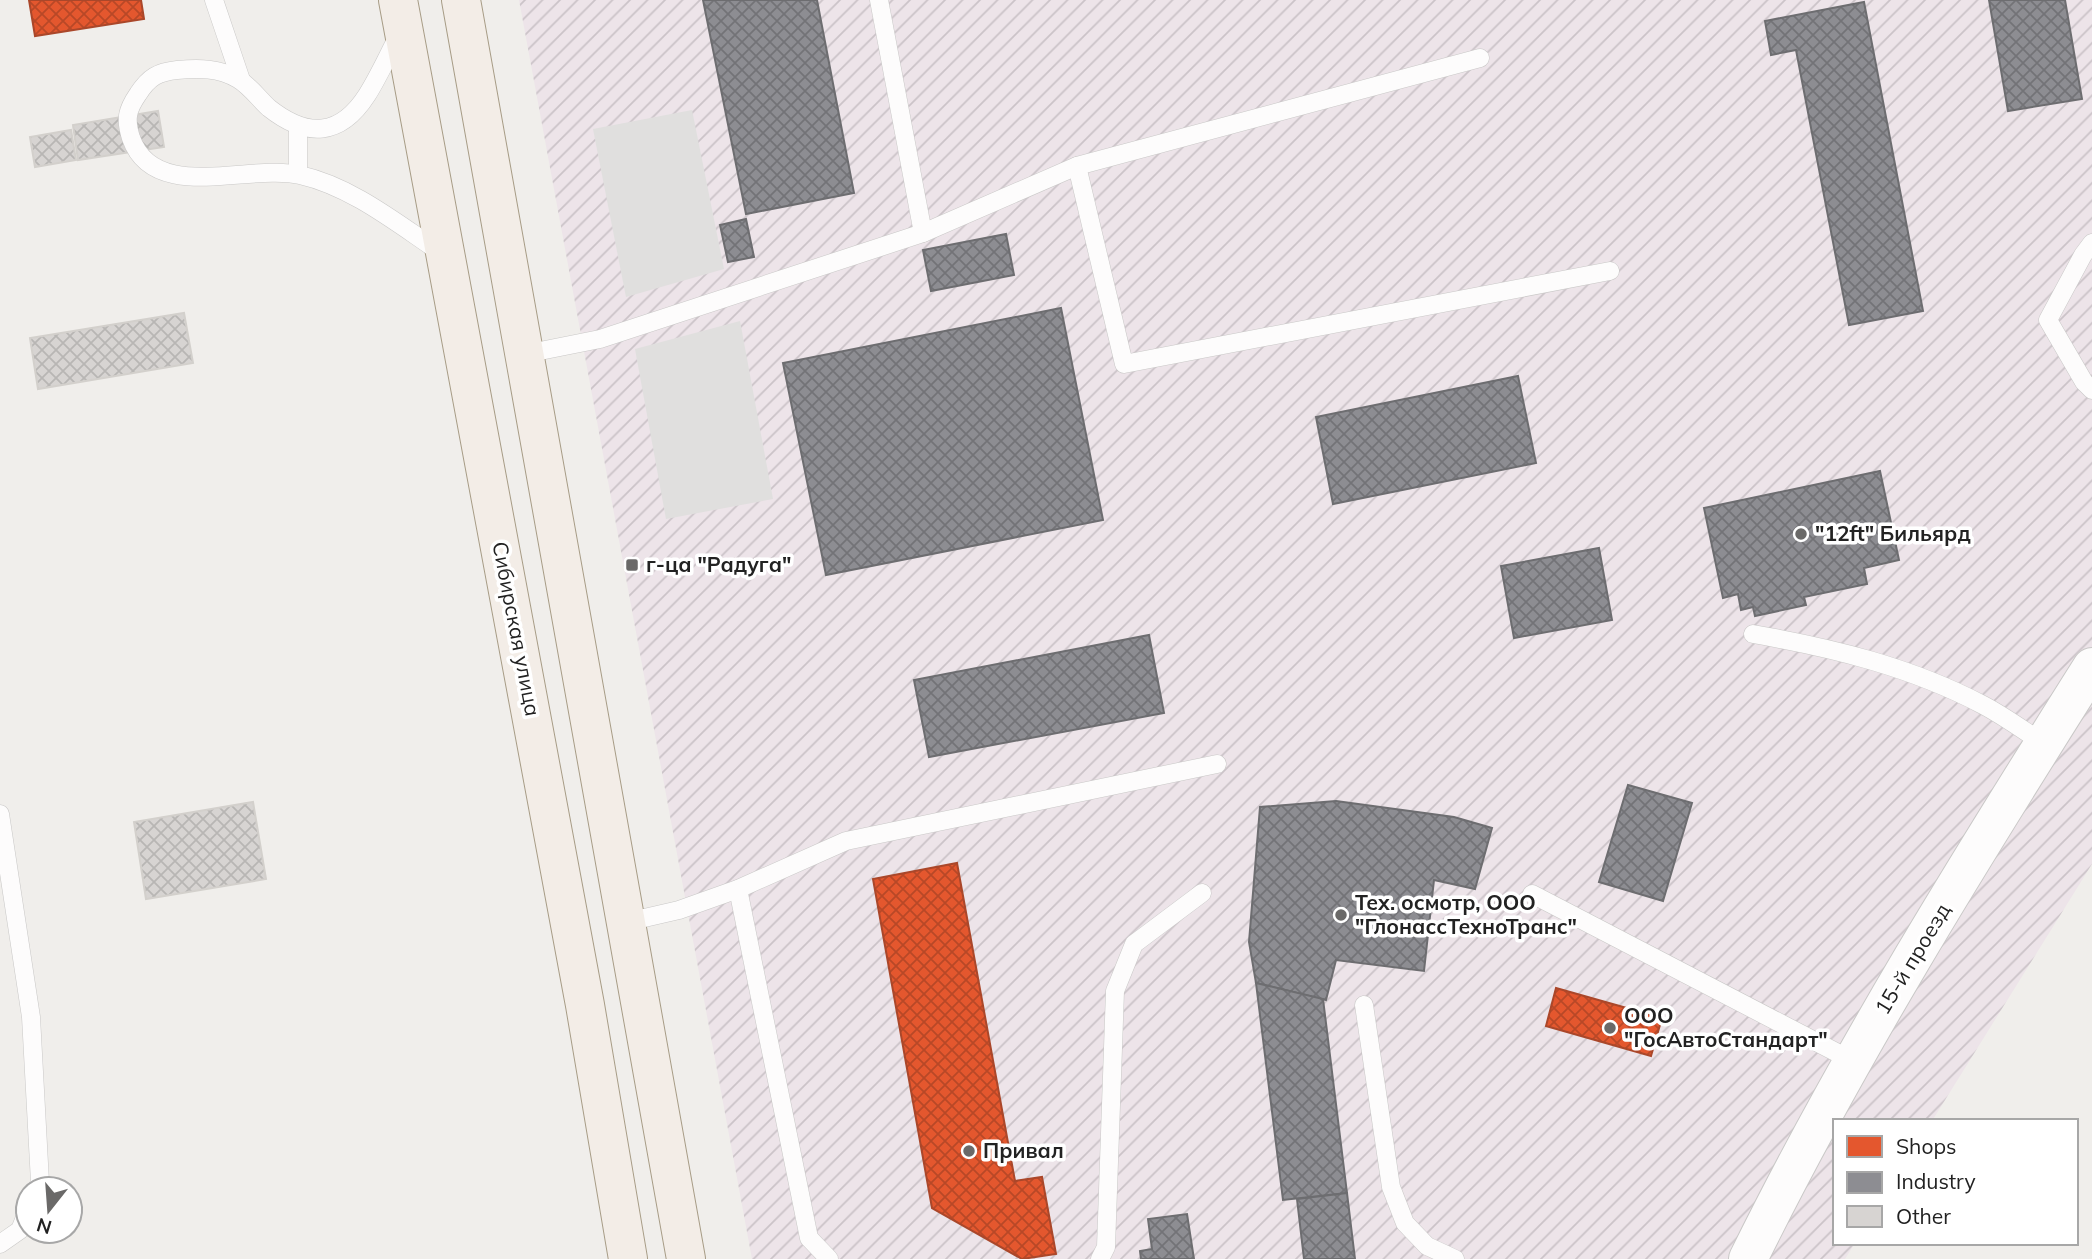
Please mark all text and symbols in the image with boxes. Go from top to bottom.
place label: "12ft" Бильярд [1815,520,1971,546]
marker: "12ft" Бильярд [1793,526,1809,542]
street label: Сибирская улица [487,539,547,718]
place label: г-ца "Радуга" [646,551,791,577]
marker: г-ца "Радуга" [624,557,640,573]
place label: Тех. осмотр, ООО "ГлонассТехноТранс" [1355,889,1577,939]
street label: 15-й проезд [1869,898,1956,1019]
marker: Тех. осмотр, ООО "ГлонассТехноТранс" [1333,907,1349,923]
place label: ООО "ГосАвтоСтандарт" [1624,1002,1828,1052]
marker: ООО "ГосАвтоСтандарт" [1602,1020,1618,1036]
legend [1833,1119,2078,1245]
text: Shops [1896,1133,1956,1159]
place label: Привал [983,1137,1064,1163]
marker: Привал [961,1143,977,1159]
text: Industry [1896,1168,1976,1194]
north arrow [14,1175,84,1245]
text: Other [1896,1203,1951,1229]
text: N [34,1213,54,1240]

